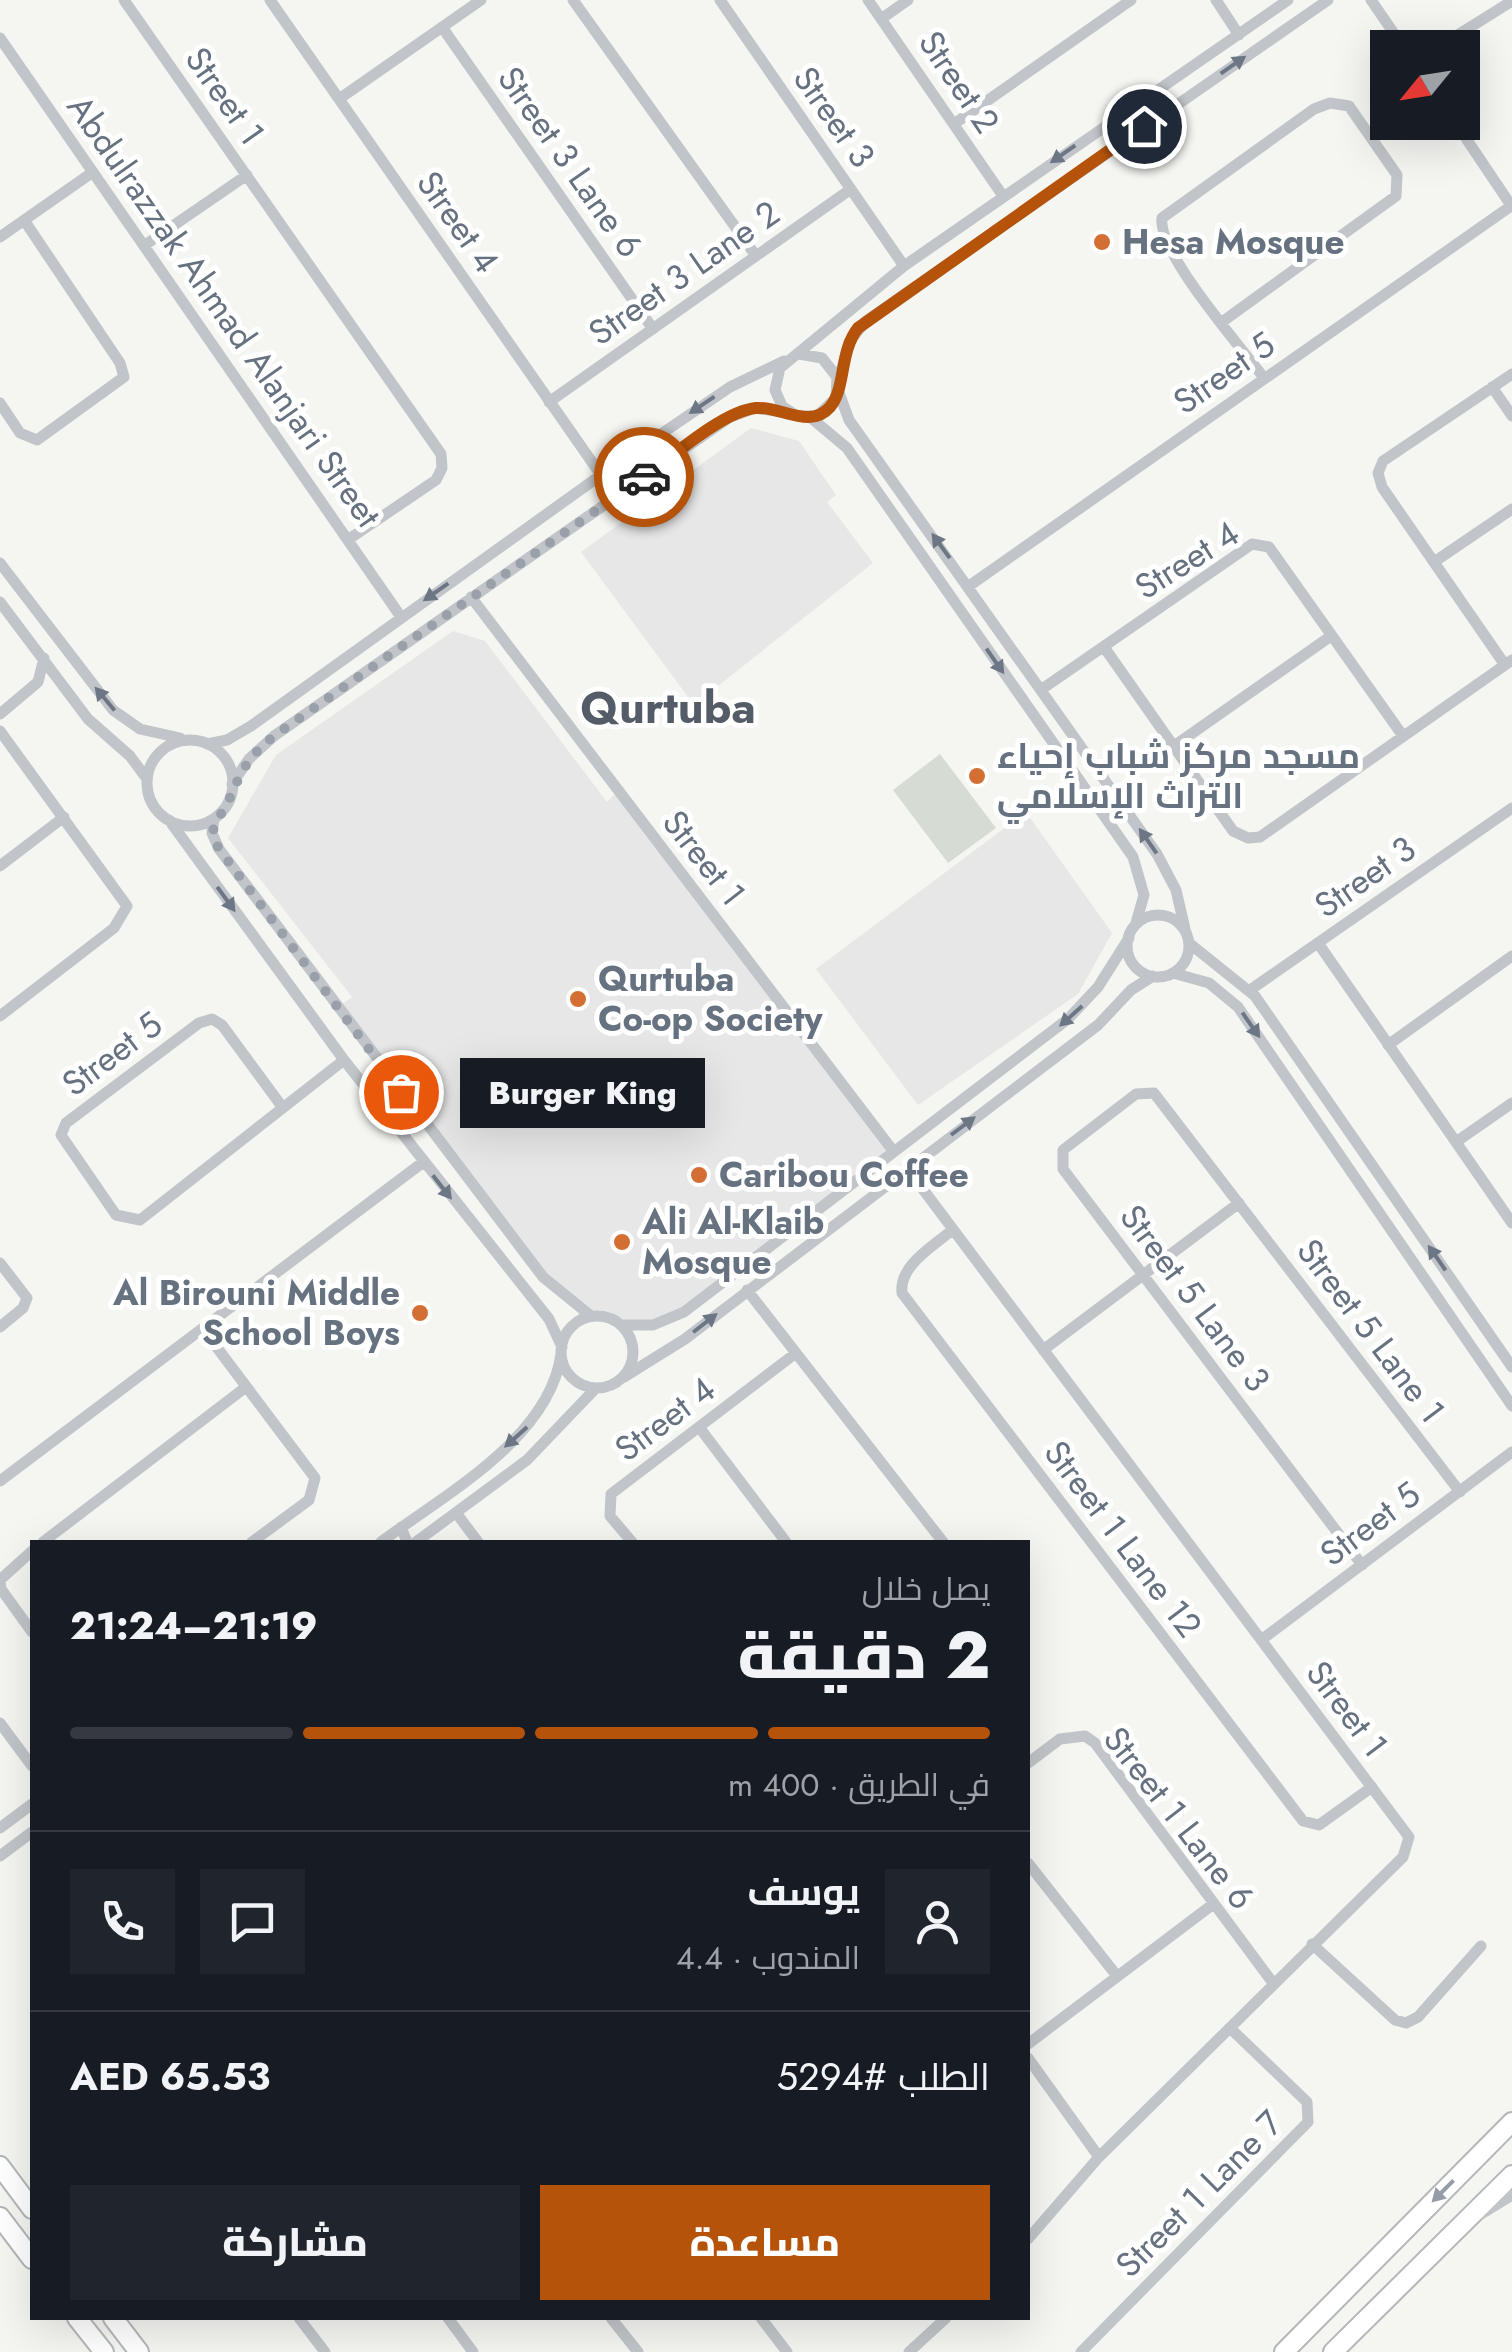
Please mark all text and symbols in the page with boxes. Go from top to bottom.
street label: Street 2 [906,21,1012,143]
north arrow [1370,30,1480,140]
map controls [1370,30,1480,140]
street label: Street 1 [173,37,277,155]
street label: Street 3 Lane 6 [485,56,655,268]
street label: Street 3 [781,56,887,178]
one-way arrow [1220,56,1246,75]
pin [1102,84,1187,169]
street label: Abdulrazzak Ahmad Alanjari Street [55,85,393,538]
icon: home [1117,99,1172,154]
one-way arrow [1050,144,1077,163]
street label: Street 4 [405,161,511,283]
street label: Street 3 Lane 2 [578,189,790,357]
place label: Hesa Mosque [1122,217,1344,267]
marker: Hesa Mosque [1091,231,1113,253]
street label: Street 5 [1163,320,1285,426]
one-way arrow [689,395,716,414]
courier [594,427,694,527]
icon: car [617,450,672,505]
street label: Street 4 [1125,508,1249,612]
one-way arrow [932,533,951,559]
one-way arrow [423,582,450,601]
one-way arrow [985,647,1004,674]
district label: Qurtuba [580,675,756,740]
one-way arrow [94,687,116,712]
place label: مسجد مركز شباب إحياء التراث الإسلامي [997,731,1360,824]
marker: مسجد مركز شباب إحياء التراث الإسلامي [966,765,988,787]
street label: Street 1 [651,799,757,917]
street label: Street 3 [1304,824,1426,930]
one-way arrow [1139,827,1158,854]
one-way arrow [215,886,235,912]
place label: Qurtuba Co-op Society [598,954,823,1044]
marker: Qurtuba Co-op Society [567,988,589,1010]
street label: Street 5 [52,1000,172,1108]
one-way arrow [1058,1004,1083,1026]
one-way arrow [1241,1012,1260,1038]
pin [359,1050,444,1135]
callout: Burger King [461,1057,706,1127]
icon: bag [374,1065,429,1120]
text: Burger King [488,1070,677,1116]
one-way arrow [950,1116,976,1136]
place label: Caribou Coffee [719,1150,969,1200]
marker: Caribou Coffee [688,1164,710,1186]
one-way arrow [431,1174,452,1200]
street label: Street 5 Lane 3 [1108,1194,1282,1402]
place label: Ali Al-Klaib Mosque [641,1197,824,1287]
street label: Street 5 Lane 1 [1285,1228,1457,1434]
marker: Ali Al-Klaib Mosque [611,1231,633,1253]
one-way arrow [1428,1244,1447,1271]
place label: Al Birouni Middle School Boys [112,1268,400,1358]
marker: Al Birouni Middle School Boys [409,1302,431,1324]
one-way arrow [692,1314,718,1334]
street label: Street 4 [604,1365,726,1473]
one-way arrow [504,1425,528,1448]
street label: Street 1 Lane 12 [1032,1430,1214,1648]
street label: Street 5 [1310,1470,1430,1578]
text: يصل خلال [862,1566,990,1612]
text: 21:19–21:24 [70,1598,317,1653]
text: 2 دقيقة [737,1608,990,1702]
street label: Street 1 [1294,1650,1400,1768]
street label: Street 1 Lane 6 [1092,1716,1266,1920]
text: في الطريق · 400 m [728,1762,990,1808]
text: يوسف [747,1864,860,1919]
button: phone [70,1869,175,1974]
button: chat [200,1869,305,1974]
button: person [885,1869,990,1974]
text: المندوب · 4.4 [676,1935,860,1981]
text: AED 65.53 [70,2049,270,2104]
text: الطلب #5294 [777,2049,990,2104]
street label: Street 1 Lane 7 [1104,2099,1294,2289]
one-way arrow [1432,2179,1456,2203]
button: مشاركة [70,2185,520,2300]
button: مساعدة [540,2185,990,2300]

